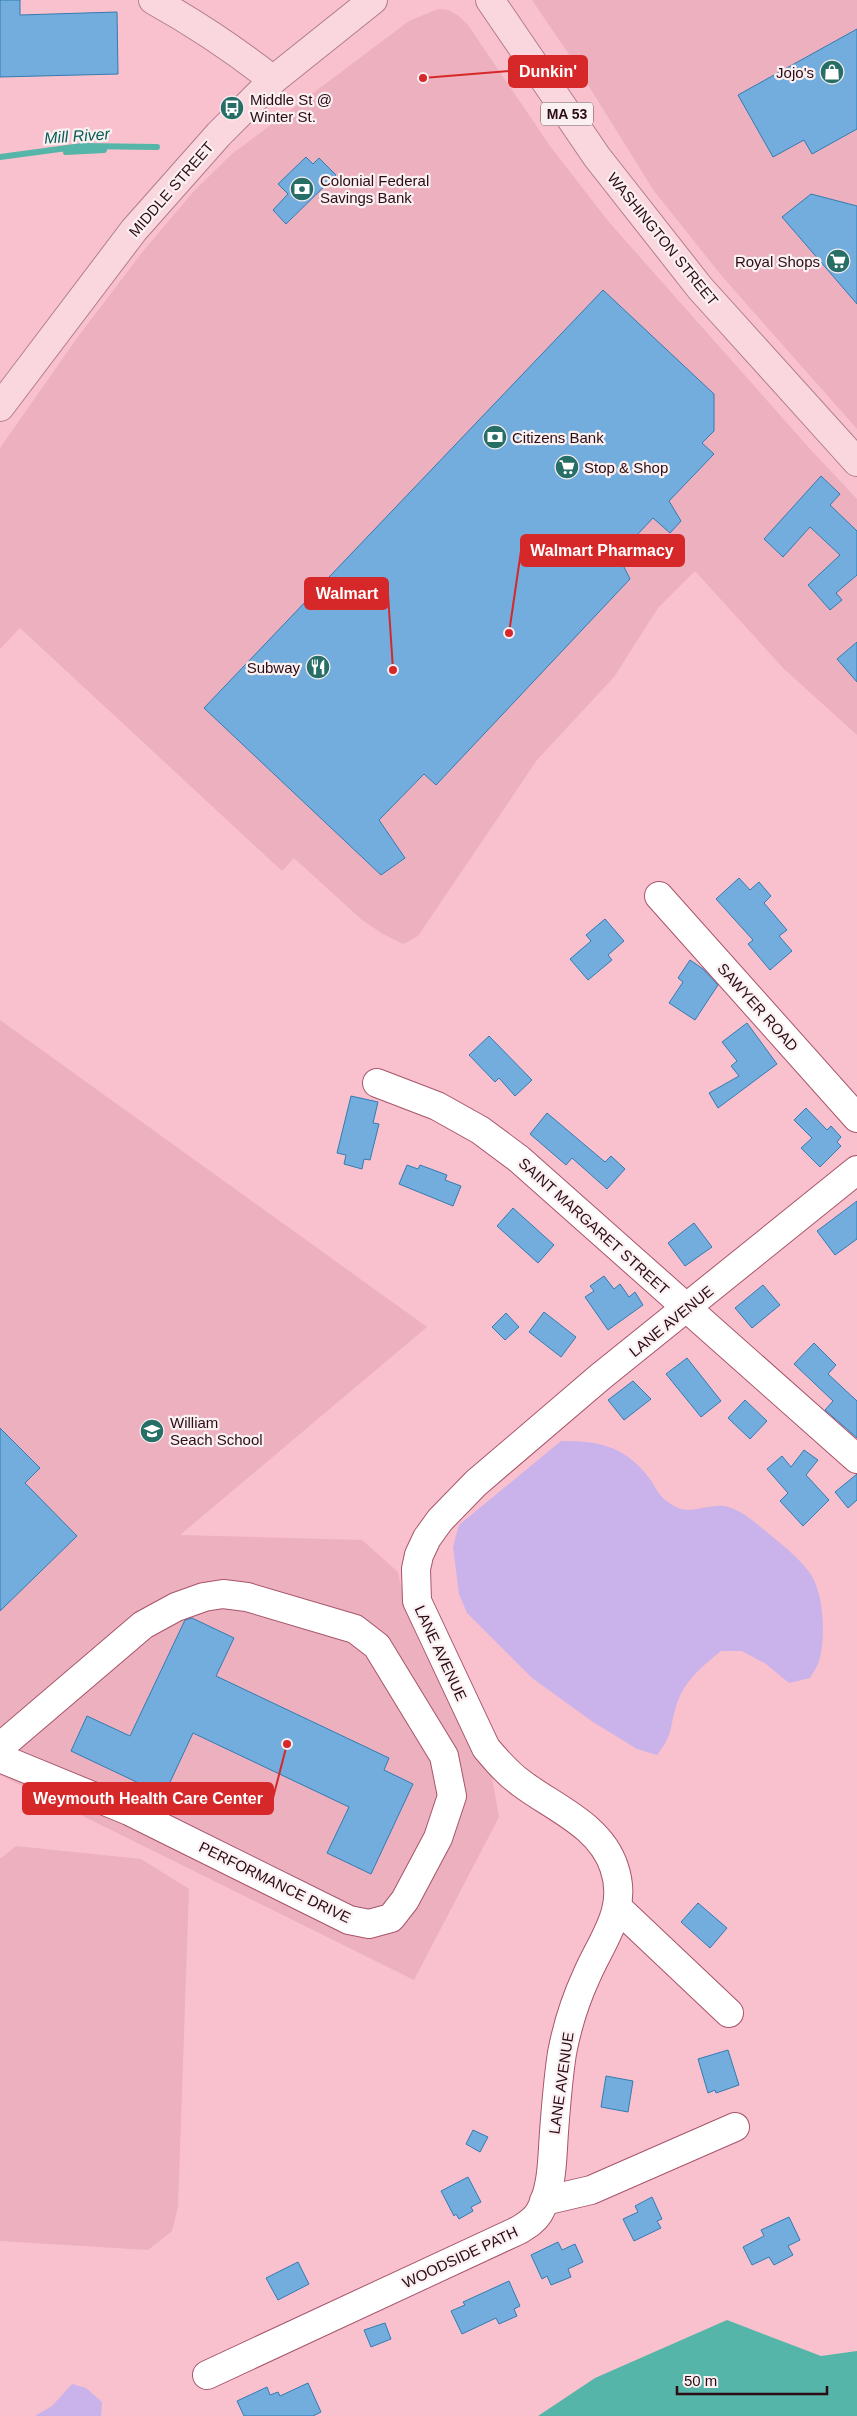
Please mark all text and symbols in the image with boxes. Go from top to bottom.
callout: Dunkin' [509,56,587,87]
shop icon: Jojo's [819,59,845,85]
text: Dunkin' [519,63,577,80]
place label: Jojo's [776,64,814,81]
place label: Middle St @ Winter St. [250,91,332,125]
bus stop icon: Middle St @ Winter St. [219,95,245,121]
road number: MA 53 [541,102,593,126]
water label: Mill River [44,125,111,147]
street label: MIDDLE STREET [125,138,217,240]
street label: WASHINGTON STREET [604,169,722,309]
place label: Colonial Federal Savings Bank [320,172,429,206]
bank icon: Colonial Federal Savings Bank [289,176,315,202]
supermarket icon: Royal Shops [825,248,851,274]
place label: Royal Shops [735,253,820,270]
bank icon: Citizens Bank [482,424,508,450]
place label: Citizens Bank [512,429,604,446]
supermarket icon: Stop & Shop [554,454,580,480]
place label: Stop & Shop [584,459,668,476]
callout: Walmart Pharmacy [521,535,684,566]
text: Walmart Pharmacy [530,542,674,559]
callout: Walmart [305,578,388,609]
text: Walmart [316,585,379,602]
restaurant icon: Subway [305,654,331,680]
place label: Subway [247,659,300,676]
street label: SAWYER ROAD [714,960,802,1054]
street label: SAINT MARGARET STREET [515,1154,673,1298]
street label: LANE AVENUE [626,1282,716,1360]
place label: William Seach School [170,1414,263,1448]
school or university icon: William Seach School [139,1418,165,1444]
street label: LANE AVENUE [412,1603,470,1703]
callout: Weymouth Health Care Center [23,1783,273,1814]
text: Weymouth Health Care Center [33,1790,263,1807]
street label: PERFORMANCE DRIVE [196,1838,354,1926]
street label: LANE AVENUE [545,2031,577,2135]
street label: WOODSIDE PATH [400,2223,520,2291]
scale bar [677,2364,827,2396]
text: 50 m [684,2372,717,2389]

